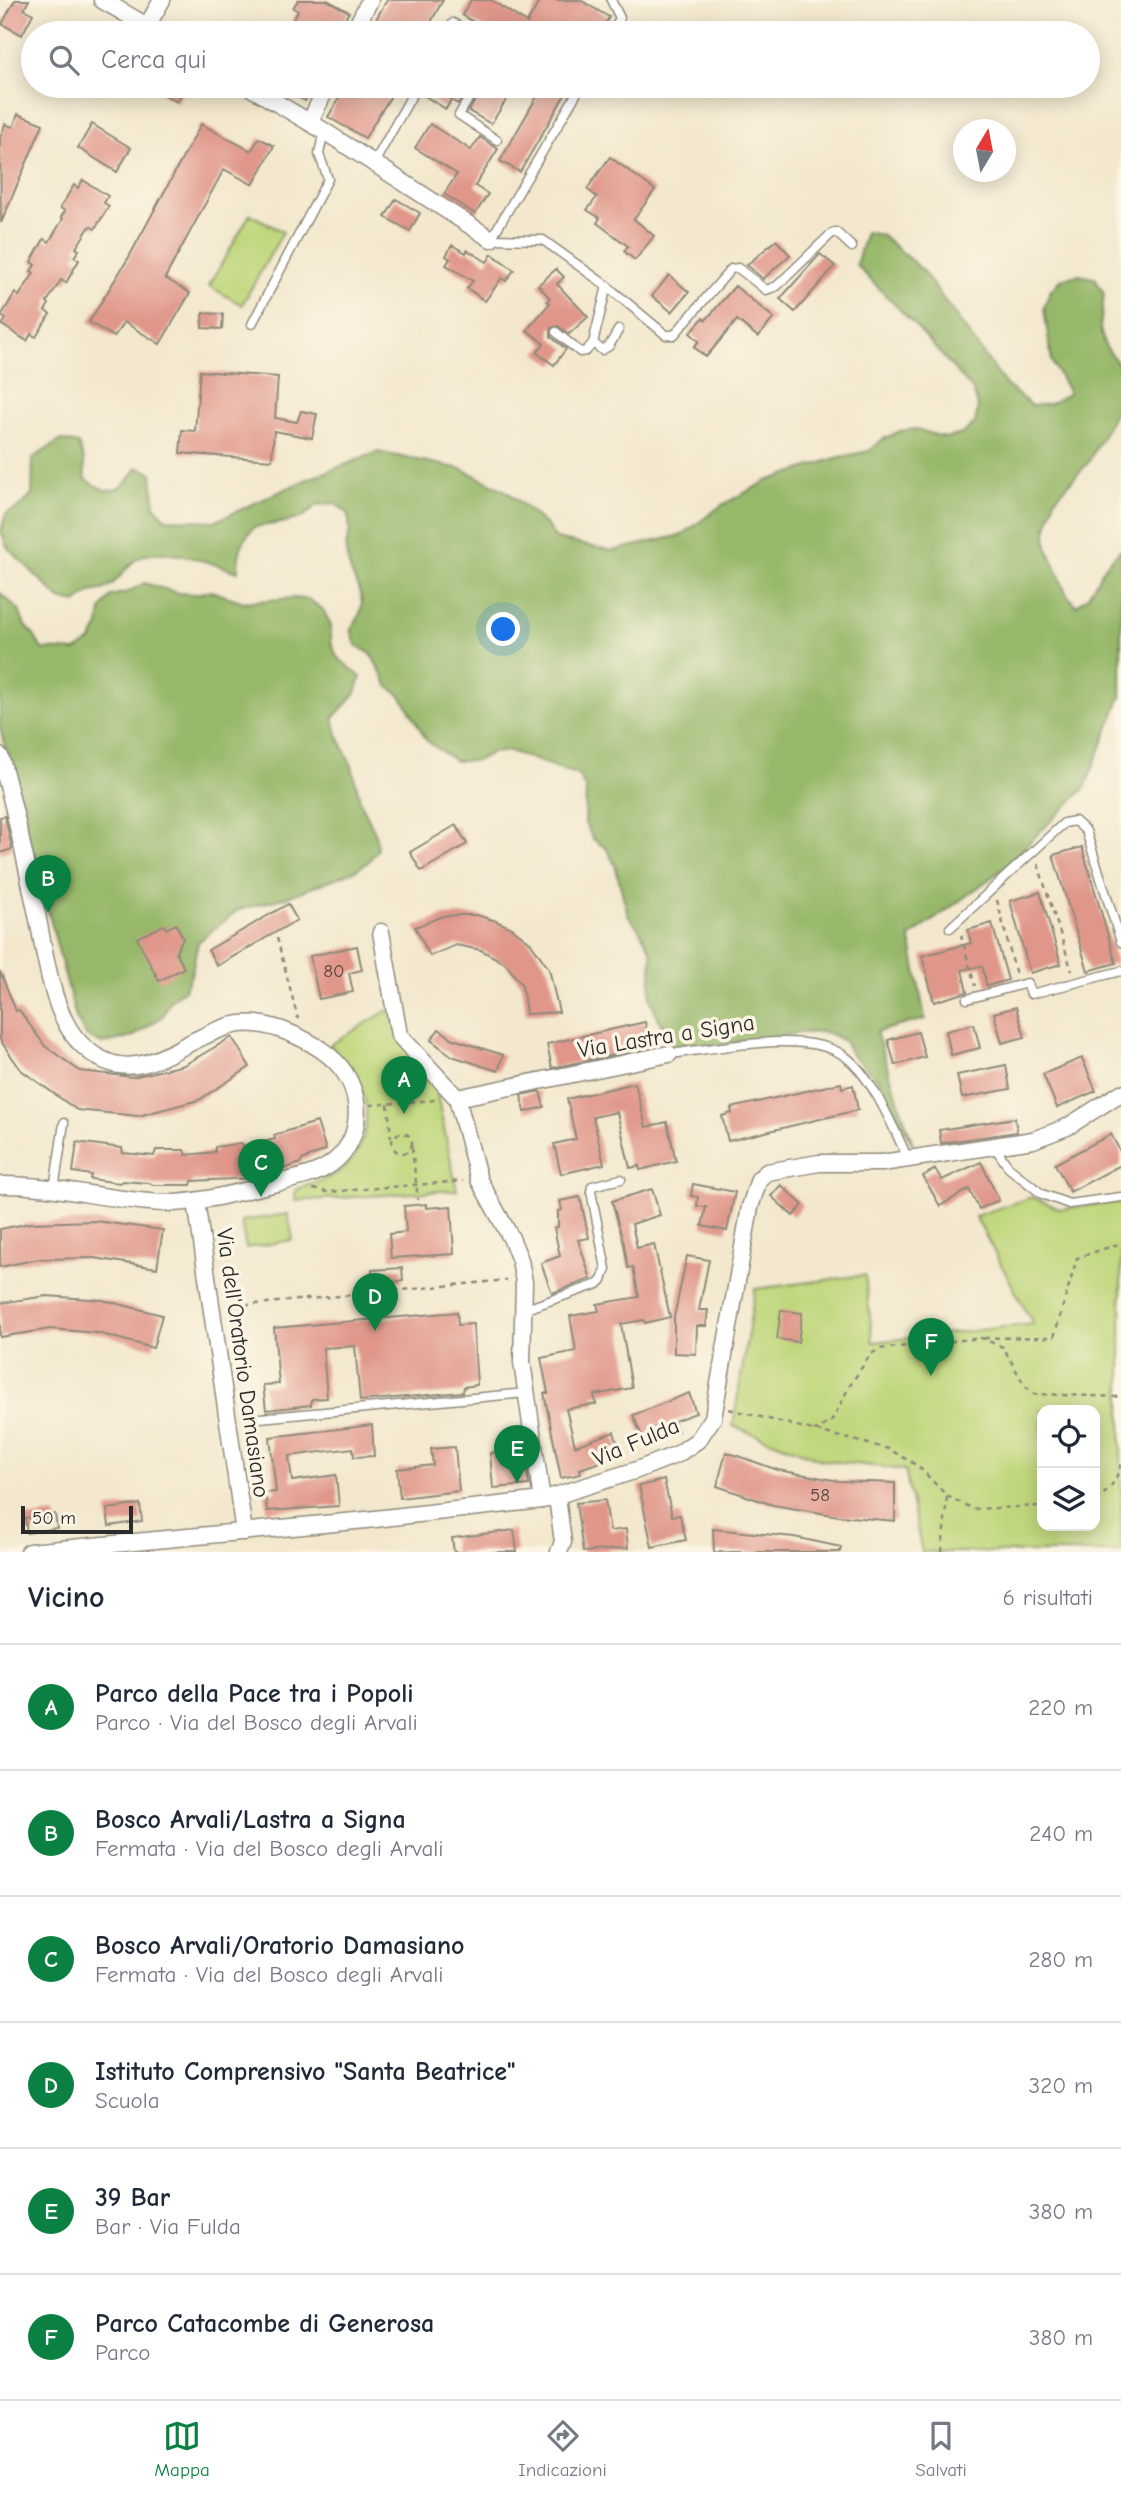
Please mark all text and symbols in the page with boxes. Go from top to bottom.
search box [21,21,1100,98]
icon: search [45,41,83,79]
text: Cerca qui [101,45,207,75]
north arrow [953,119,1016,182]
your location [486,612,520,646]
pin: B [25,855,71,913]
house number: 80 [323,960,345,982]
street label: Via Lastra a Signa [576,1009,756,1063]
pin: A [381,1056,427,1114]
pin: C [238,1139,284,1197]
street label: Via dell'Oratorio Damasiano [211,1227,275,1499]
pin: D [352,1273,398,1331]
pin: F [908,1318,954,1376]
map controls [1037,1405,1100,1531]
button: locate [1037,1405,1100,1468]
street label: Via Fulda [589,1412,683,1472]
pin: E [494,1425,540,1483]
button: layers [1037,1468,1100,1531]
house number: 58 [810,1484,830,1506]
scale bar [21,1503,133,1535]
text: 50 m [32,1507,76,1529]
text: Vicino [28,1580,105,1615]
text: 6 risultati [1003,1584,1093,1611]
text: Parco della Pace tra i Popoli [95,1679,414,1709]
text: A [45,1694,57,1721]
text: 220 m [1028,1694,1093,1721]
text: Parco · Via del Bosco degli Arvali [95,1709,418,1736]
text: Bosco Arvali/Lastra a Signa [95,1805,406,1835]
text: B [44,1820,58,1847]
text: 240 m [1029,1820,1093,1847]
text: Fermata · Via del Bosco degli Arvali [95,1835,444,1862]
text: Bosco Arvali/Oratorio Damasiano [95,1931,465,1961]
text: C [44,1946,58,1973]
text: 280 m [1028,1946,1093,1973]
text: Fermata · Via del Bosco degli Arvali [95,1961,444,1988]
text: Istituto Comprensivo "Santa Beatrice" [95,2057,516,2087]
text: D [44,2072,58,2099]
text: 320 m [1029,2072,1093,2099]
text: Scuola [95,2087,160,2114]
text: 39 Bar [95,2183,170,2213]
text: E [44,2198,58,2225]
text: 380 m [1029,2198,1093,2225]
text: Bar · Via Fulda [95,2213,241,2240]
text: Parco Catacombe di Generosa [95,2309,434,2339]
text: F [44,2324,58,2351]
text: 380 m [1029,2324,1093,2351]
text: Parco [95,2339,150,2366]
tab: Mappa [154,2417,210,2481]
tab: Indicazioni [518,2417,607,2481]
tab: Salvati [915,2417,967,2481]

